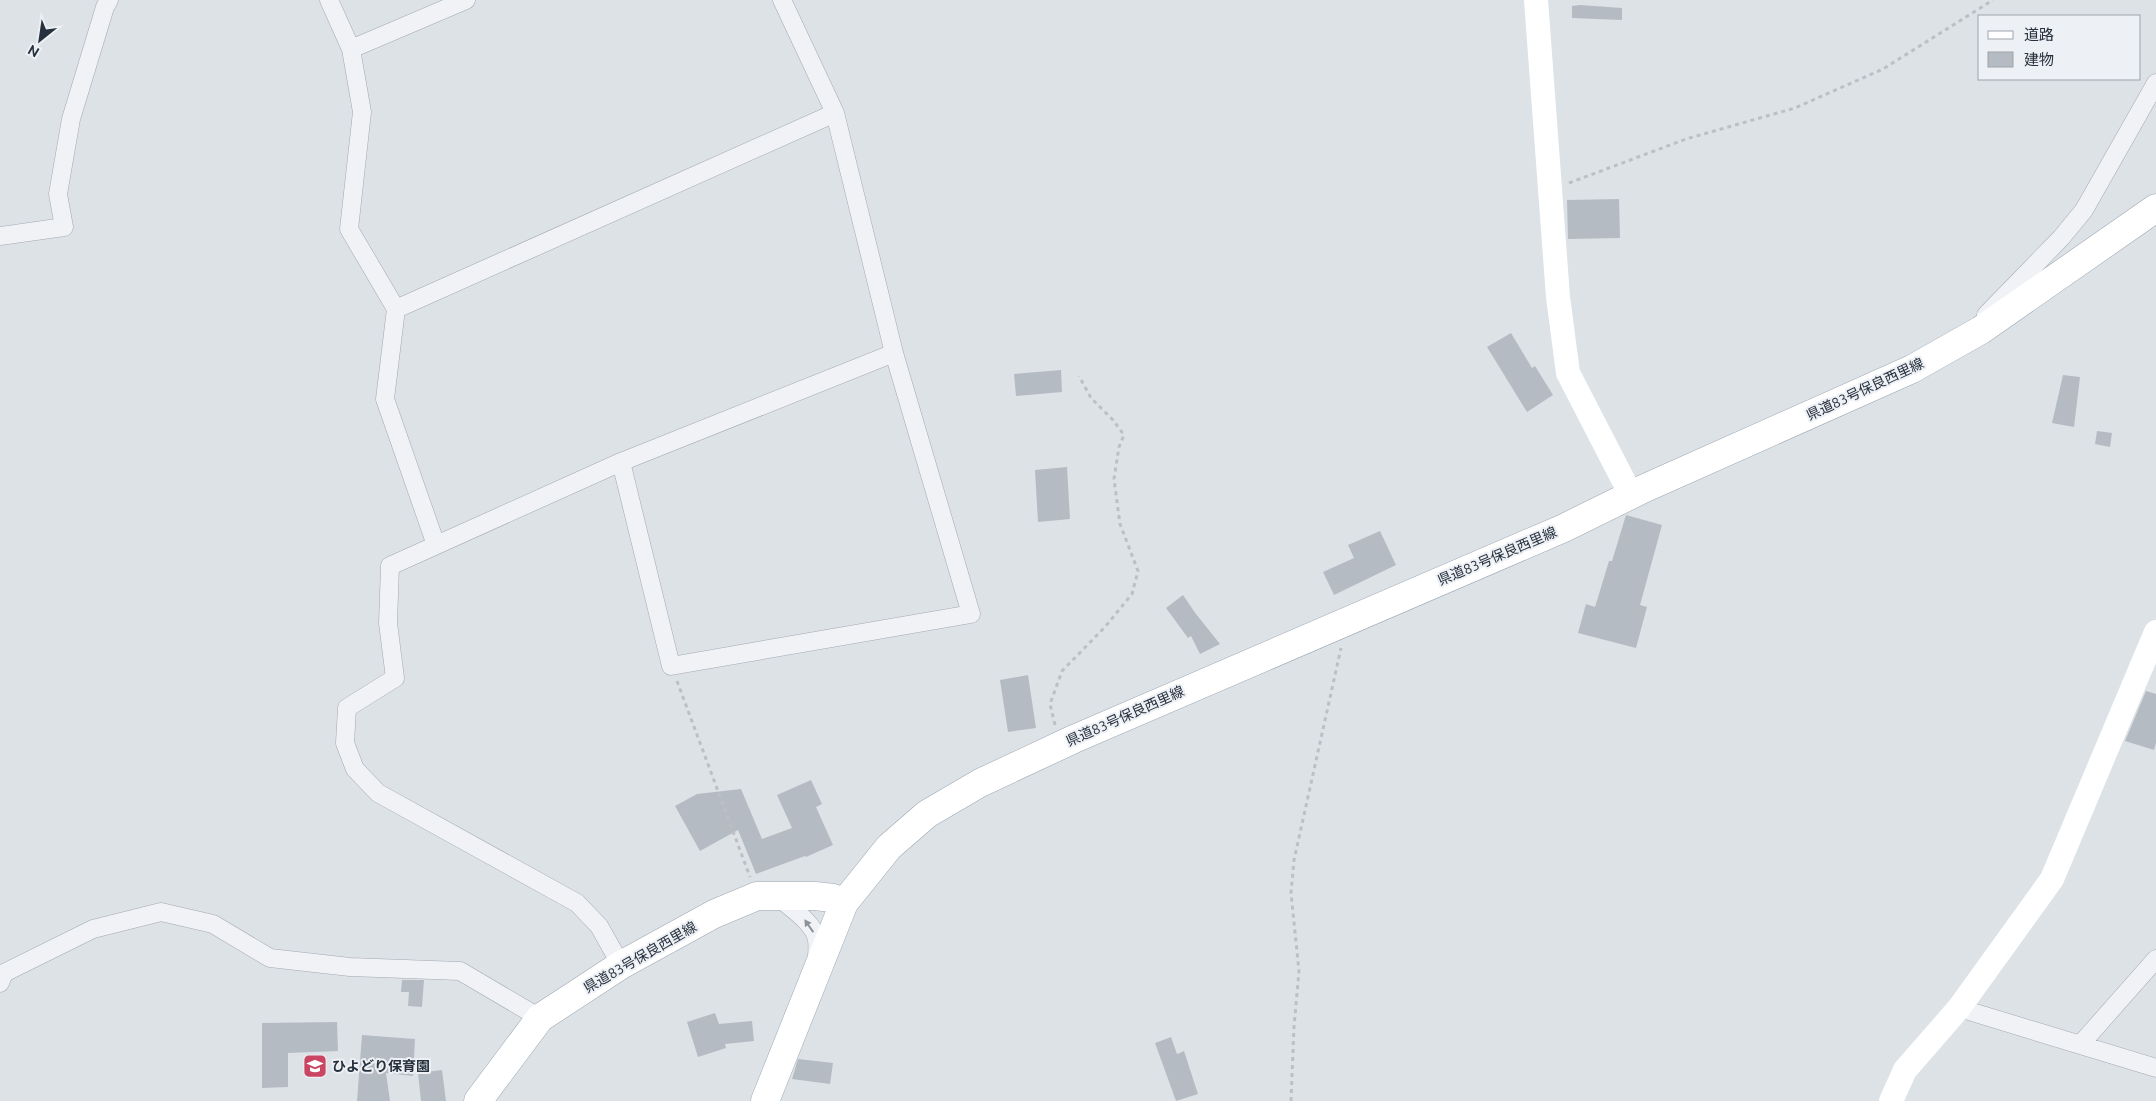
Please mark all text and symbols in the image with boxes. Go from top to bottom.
north arrow [15,15,65,65]
legend [1978,15,2141,80]
text: 道路 [2024,26,2054,43]
text: N [25,42,42,61]
text: 建物 [2024,51,2054,68]
street label: 県道83号保良西里線 [1804,355,1926,423]
street label: 県道83号保良西里線 [1435,524,1559,588]
street label: 県道83号保良西里線 [1063,683,1187,749]
street label: 県道83号保良西里線 [581,918,699,996]
one-way arrow [804,919,814,933]
school or university icon: ひよどり保育園 [302,1053,328,1079]
place label: ひよどり保育園 [332,1058,430,1074]

